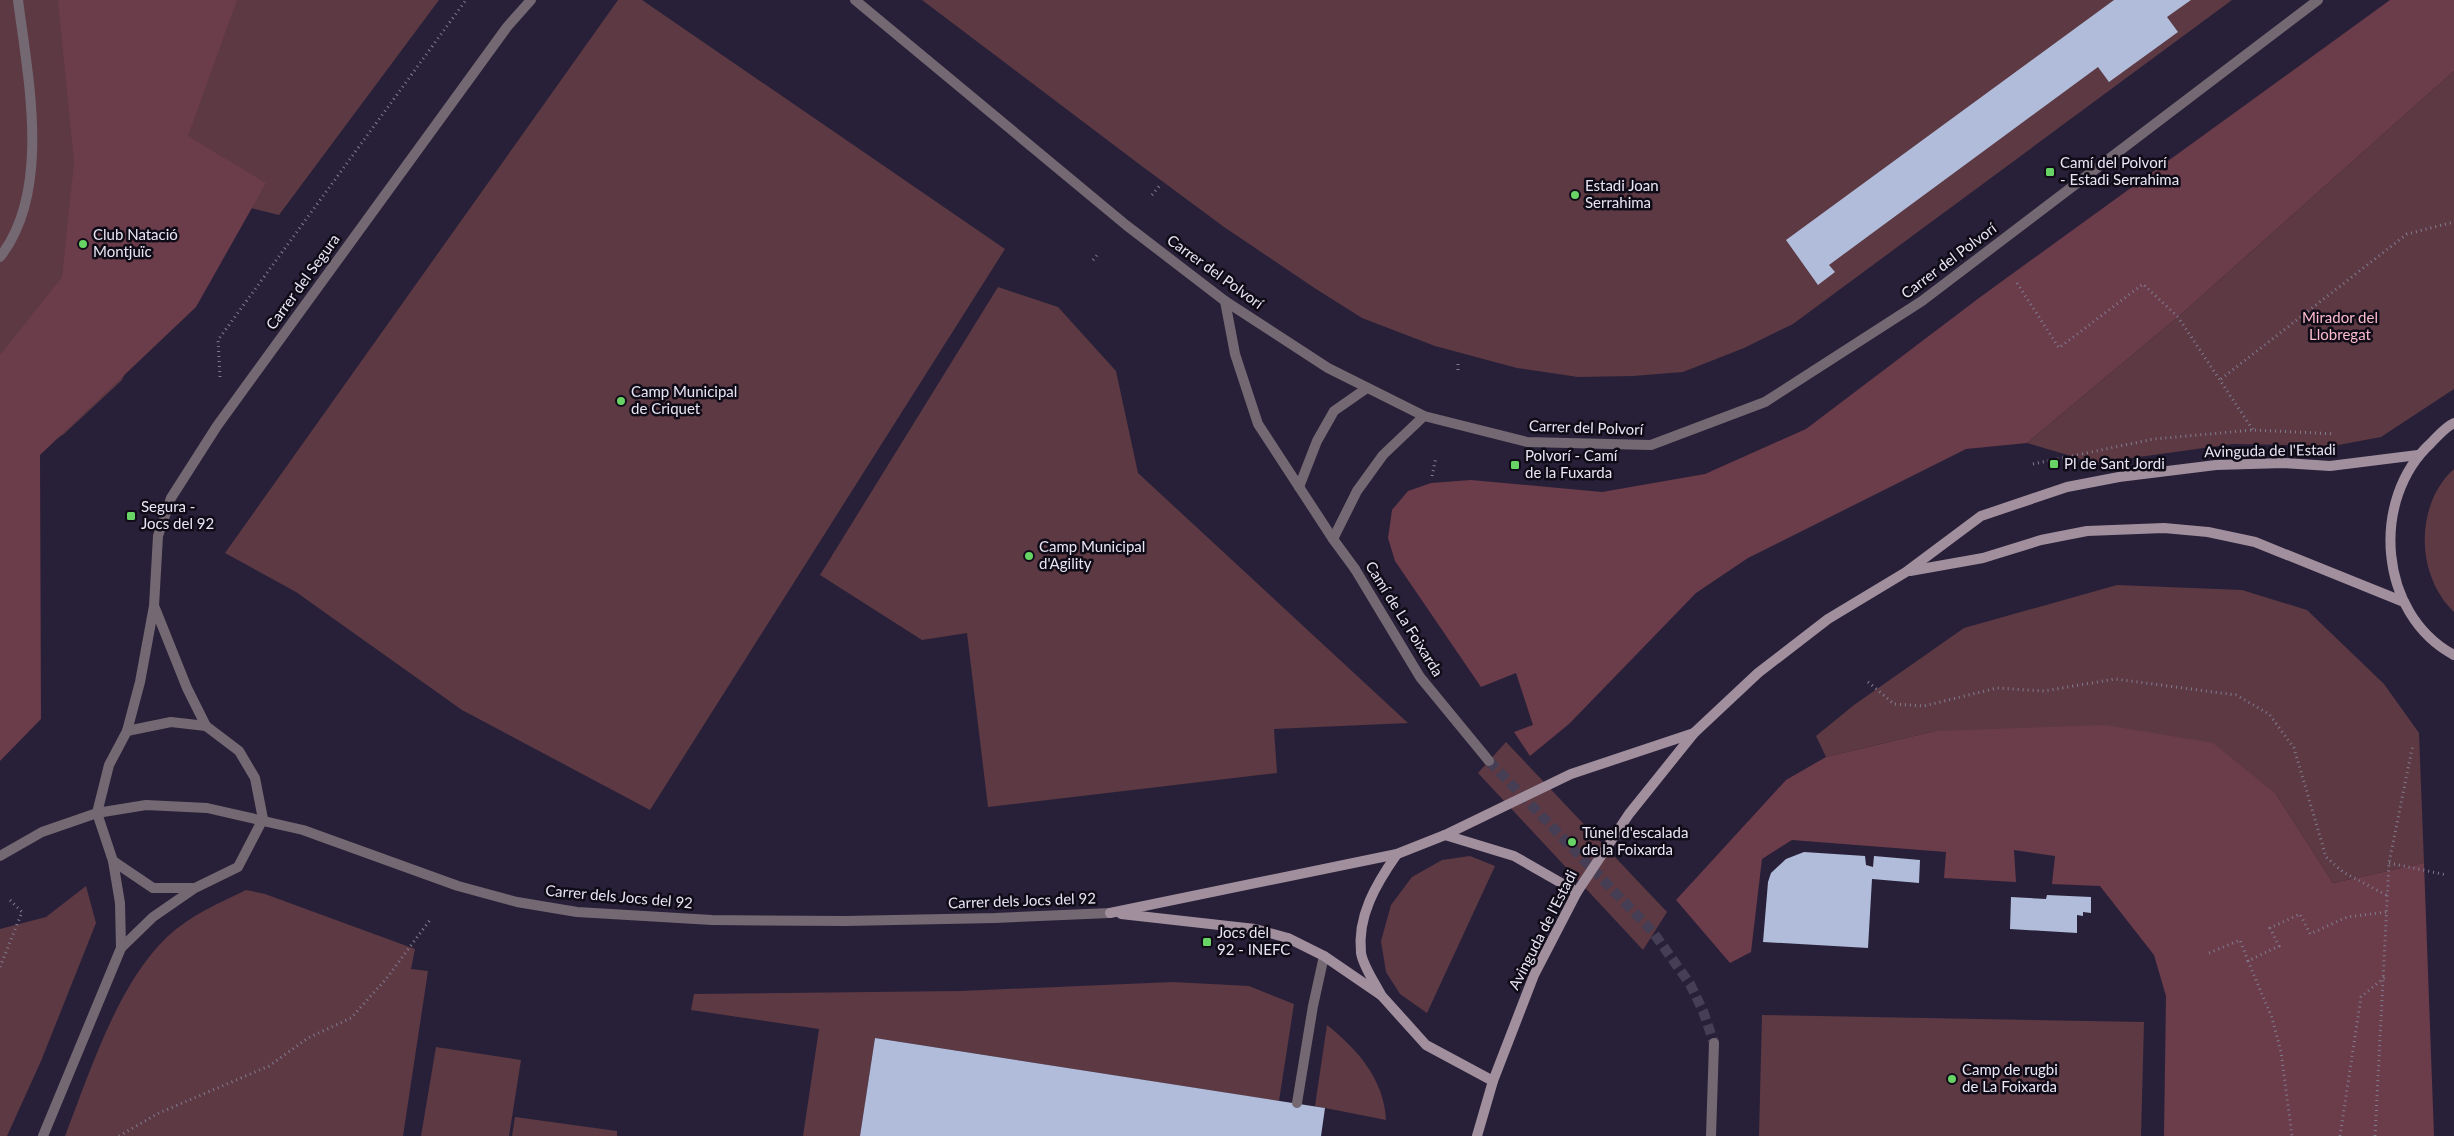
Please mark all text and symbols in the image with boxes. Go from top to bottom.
place label: Camí del Polvorí - Estadi Serrahima [2060,153,2179,188]
marker: Camí del Polvorí - Estadi Serrahima [2044,166,2056,178]
place label: Estadi Joan Serrahima [1585,176,1659,211]
marker: Estadi Joan Serrahima [1569,189,1581,201]
street label: Carrer del Polvorí [1897,218,2001,302]
place label: Club Natació Montjuïc [93,225,178,260]
street label: Carrer del Segura [262,230,343,333]
street label: Carrer del Polvorí [1164,230,1268,313]
marker: Club Natació Montjuïc [77,238,89,250]
park label: Mirador del Llobregat [2302,308,2378,343]
place label: Camp Municipal de Criquet [631,382,737,417]
marker: Camp Municipal de Criquet [615,395,627,407]
street label: Carrer del Polvorí [1529,416,1645,438]
street label: Avinguda de l'Estadi [2204,440,2336,460]
place label: Polvorí - Camí de la Fuxarda [1525,446,1619,481]
place label: Pl de Sant Jordi [2064,454,2165,472]
marker: Pl de Sant Jordi [2048,458,2060,470]
marker: Polvorí - Camí de la Fuxarda [1509,459,1521,471]
place label: Segura - Jocs del 92 [141,497,214,532]
marker: Segura - Jocs del 92 [125,510,137,522]
place label: Camp Municipal d'Agility [1039,537,1145,572]
marker: Camp Municipal d'Agility [1023,550,1035,562]
street label: Camí de La Foixarda [1362,558,1448,679]
place label: Túnel d'escalada de la Foixarda [1582,823,1688,858]
marker: Túnel d'escalada de la Foixarda [1566,836,1578,848]
street label: Avinguda de l'Estadi [1504,867,1580,992]
street label: Carrer dels Jocs del 92 [545,881,694,911]
street label: Carrer dels Jocs del 92 [948,888,1096,912]
place label: Jocs del 92 - INEFC [1217,923,1290,958]
marker: Jocs del 92 - INEFC [1201,936,1213,948]
place label: Camp de rugbi de La Foixarda [1962,1060,2058,1095]
marker: Camp de rugbi de La Foixarda [1946,1073,1958,1085]

